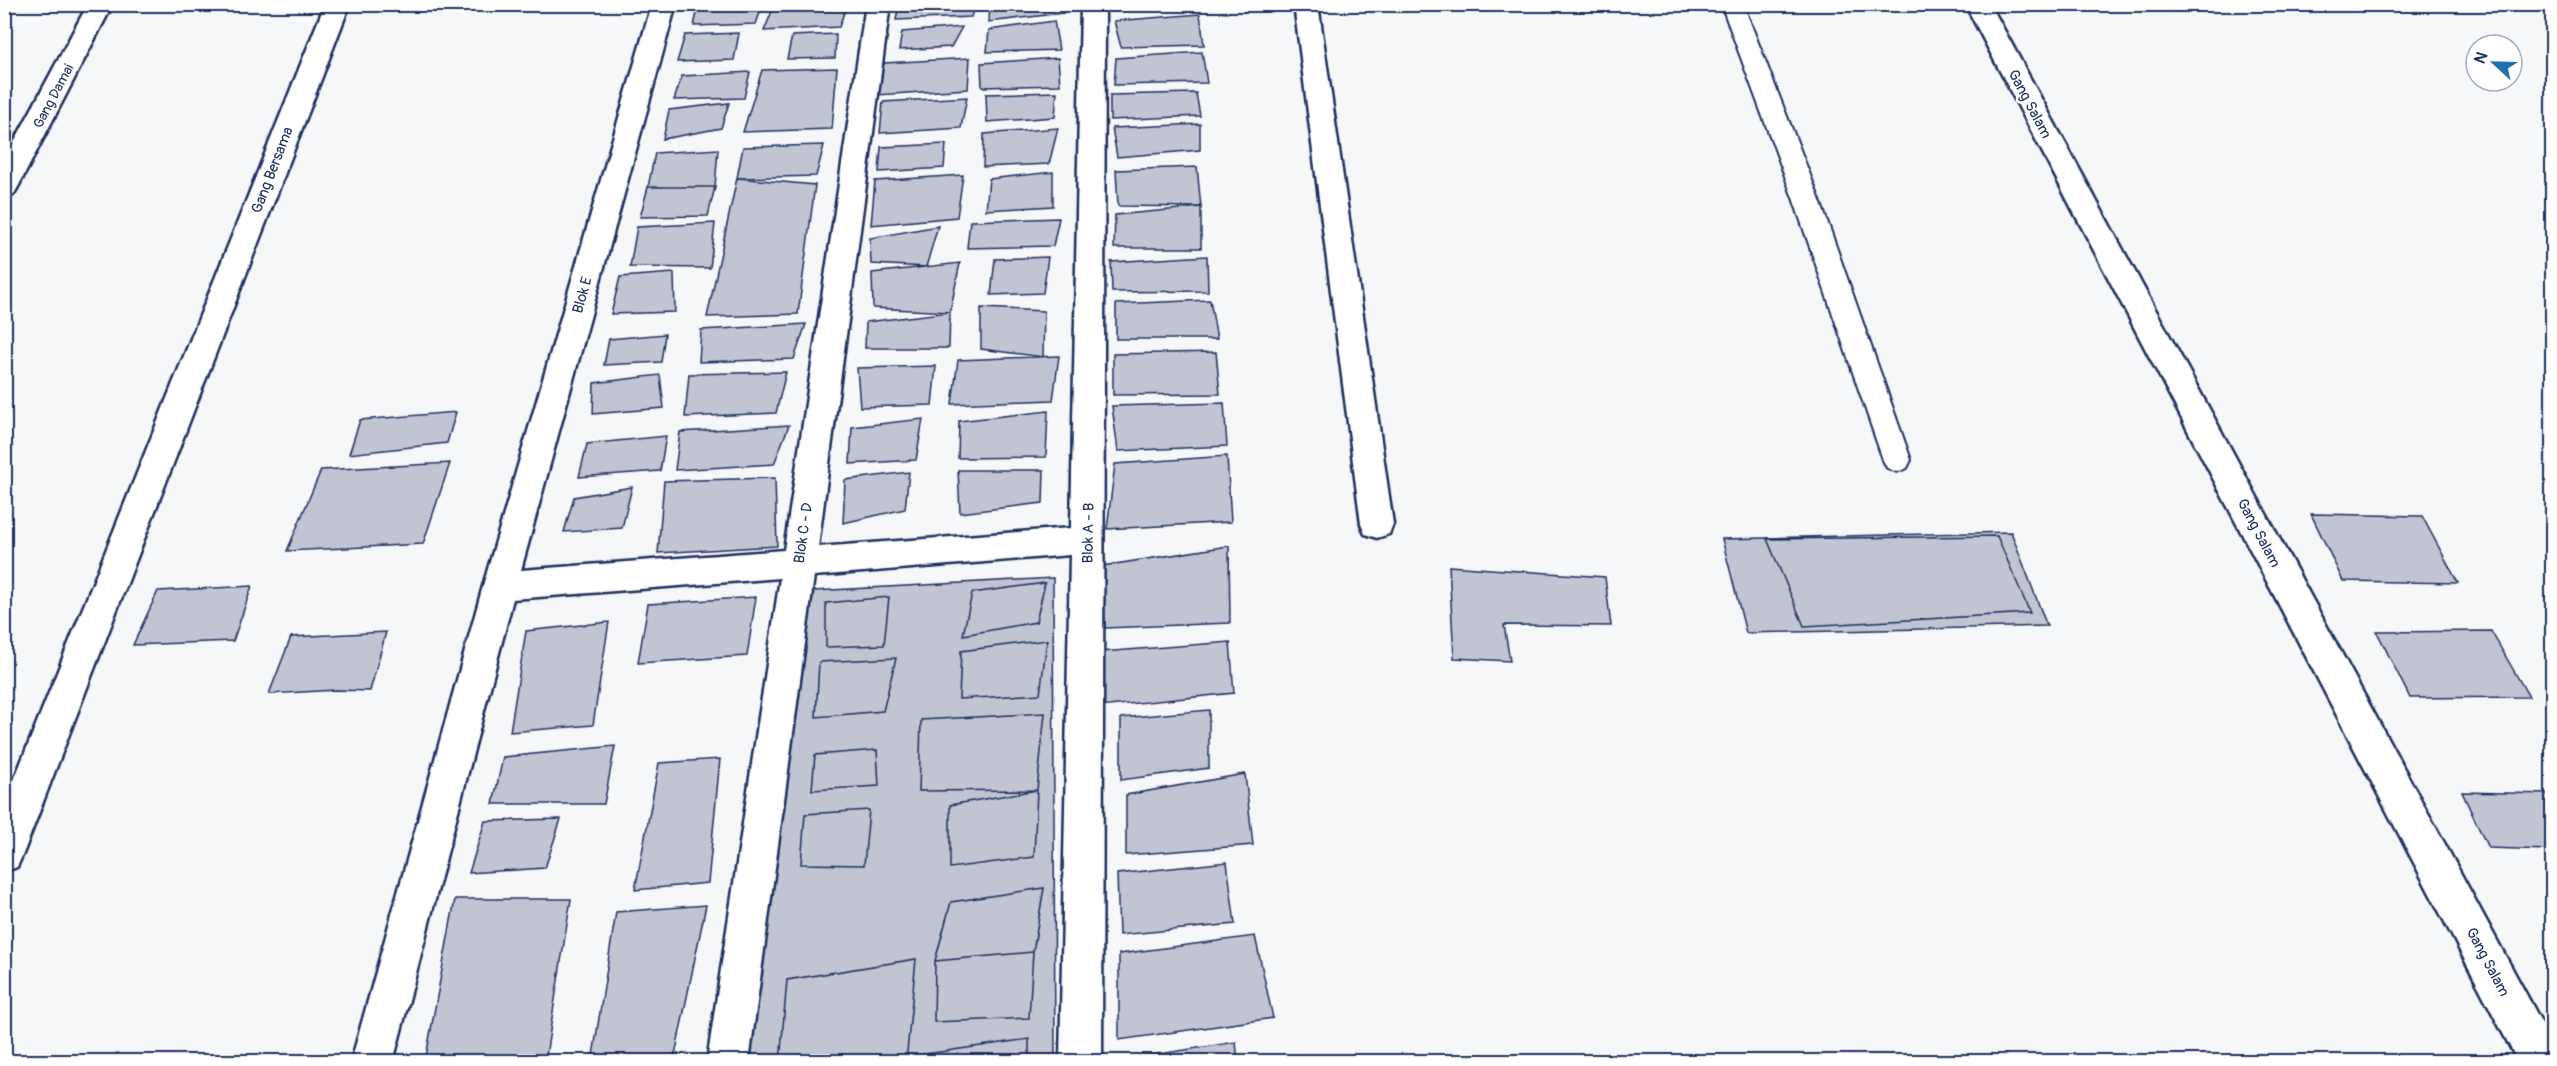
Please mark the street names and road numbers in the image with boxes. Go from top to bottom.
street label: Gang Damai [29,61,78,131]
street label: Gang Salam [2003,67,2056,142]
street label: Gang Bersama [247,124,298,216]
street label: Blok E [568,274,597,316]
street label: Gang Salam [2232,496,2285,571]
street label: Blok C - D [790,501,817,565]
street label: Blok A - B [1078,502,1099,564]
street label: Gang Salam [2461,925,2514,1000]

